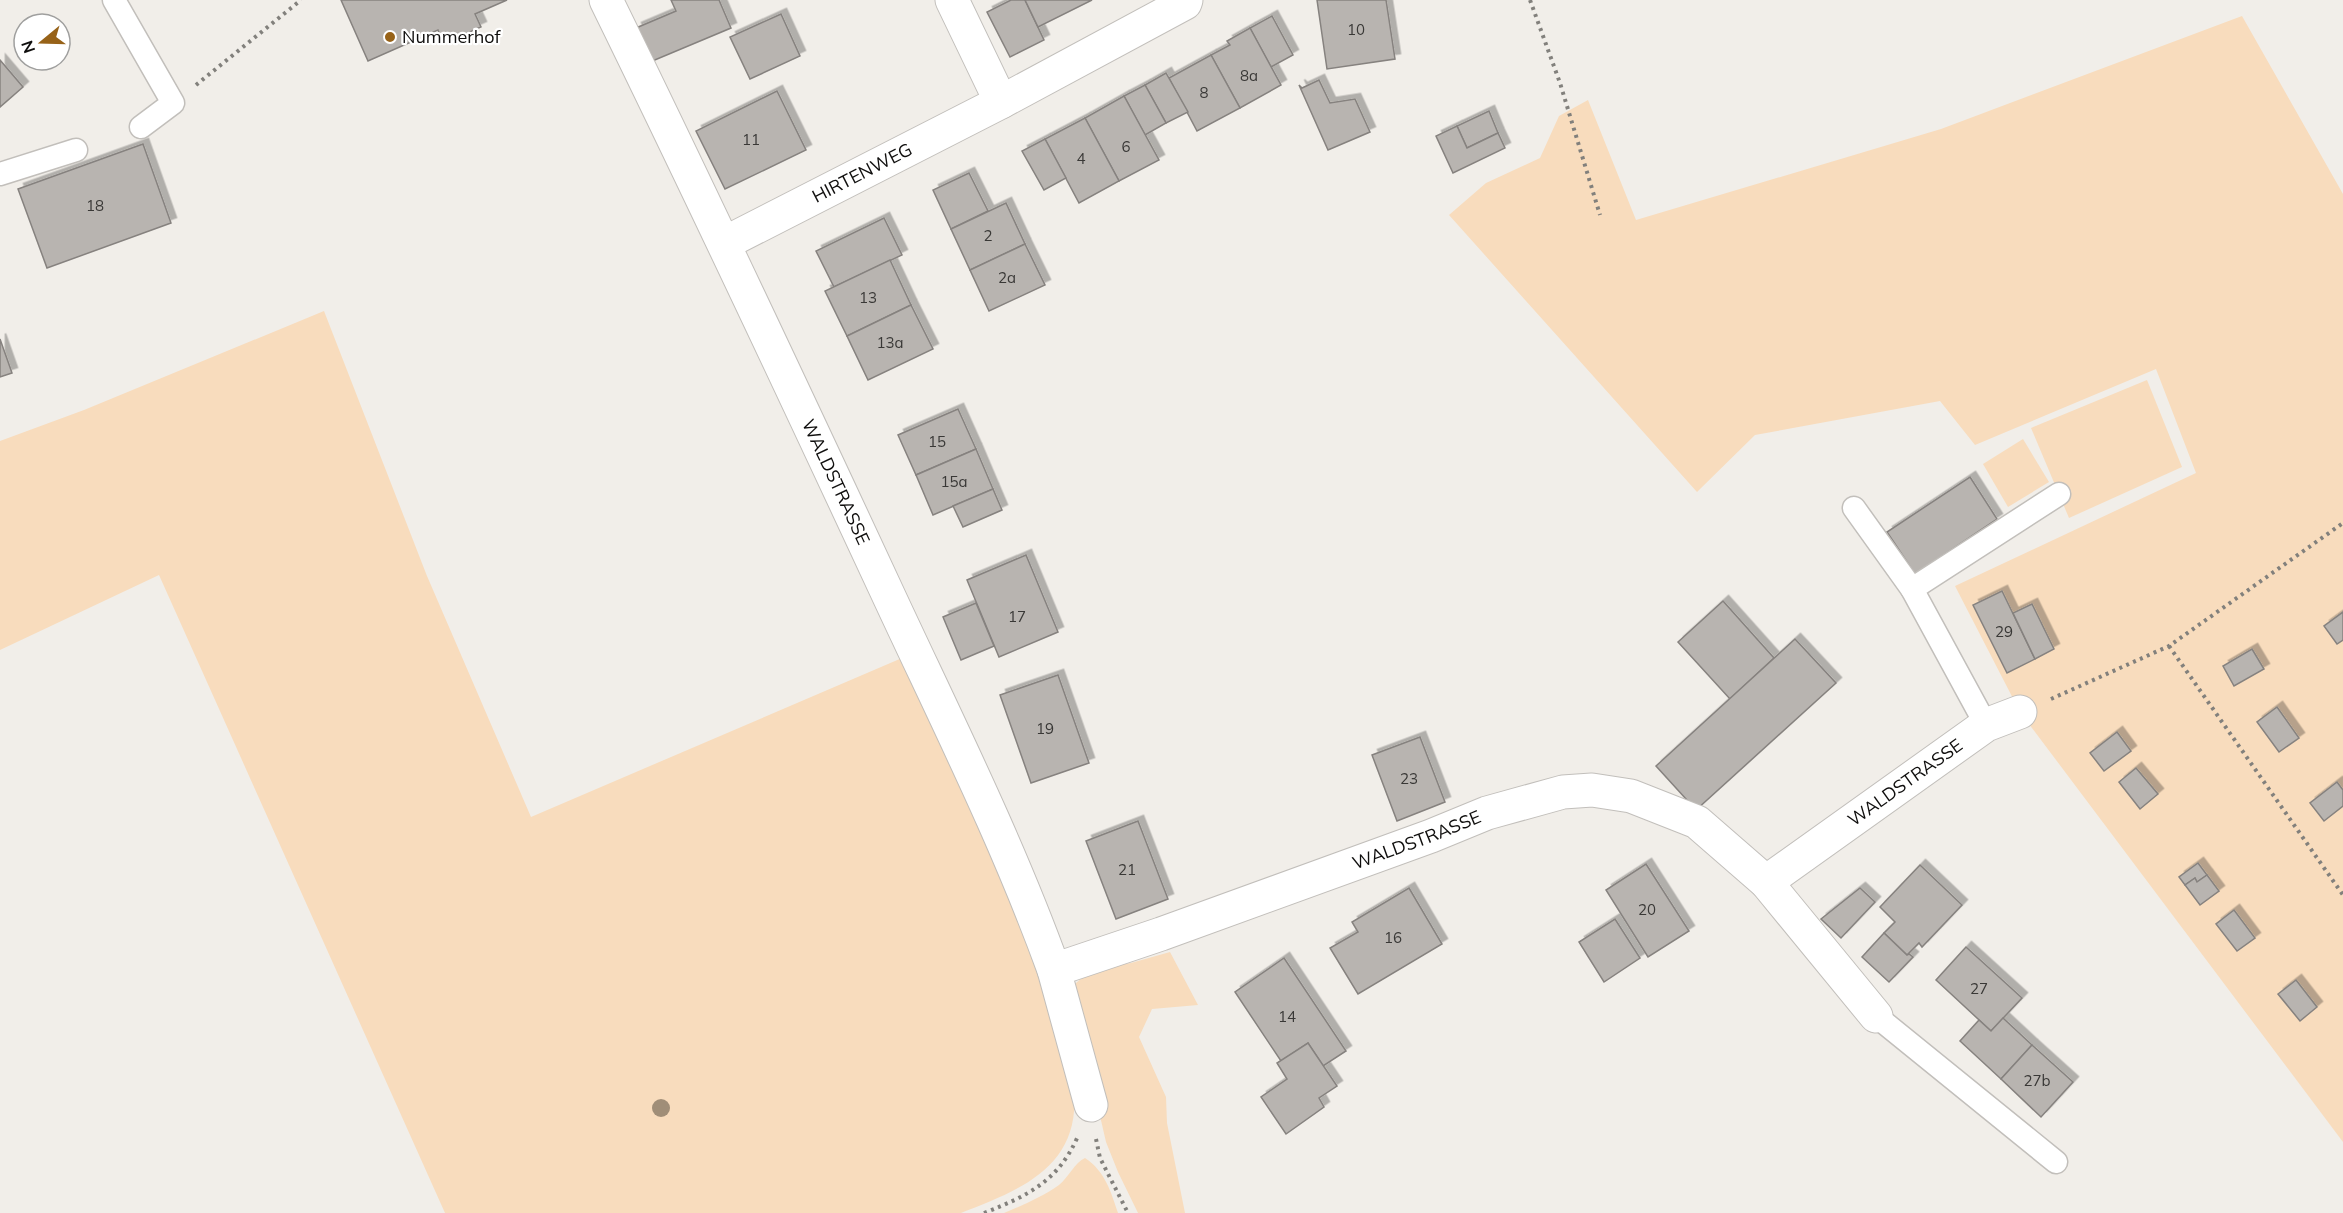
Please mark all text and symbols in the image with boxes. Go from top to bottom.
north arrow [12,12,72,72]
house number: 10 [1347,20,1365,39]
place label: Nummerhof [402,25,502,48]
marker: Nummerhof [383,30,397,44]
text: N [16,38,39,56]
house number: 8a [1240,66,1258,85]
house number: 8 [1199,83,1209,102]
house number: 11 [742,130,760,149]
street label: HIRTENWEG [808,137,916,208]
house number: 6 [1121,137,1131,156]
house number: 4 [1076,149,1086,168]
house number: 18 [86,196,104,215]
house number: 2 [983,226,993,245]
house number: 2a [998,268,1016,287]
house number: 13 [859,288,877,307]
house number: 13a [876,333,904,352]
street label: WALDSTRASSE [797,415,875,548]
house number: 15 [928,432,946,451]
house number: 15a [940,472,968,491]
house number: 17 [1008,607,1026,626]
house number: 29 [1995,622,2013,641]
house number: 19 [1036,719,1054,738]
street label: WALDSTRASSE [1843,733,1967,831]
house number: 23 [1400,769,1418,788]
street label: WALDSTRASSE [1349,805,1484,875]
house number: 21 [1118,860,1136,879]
house number: 20 [1638,900,1656,919]
house number: 16 [1384,928,1402,947]
house number: 27 [1970,979,1988,998]
house number: 14 [1278,1007,1296,1026]
house number: 27b [2023,1071,2051,1090]

